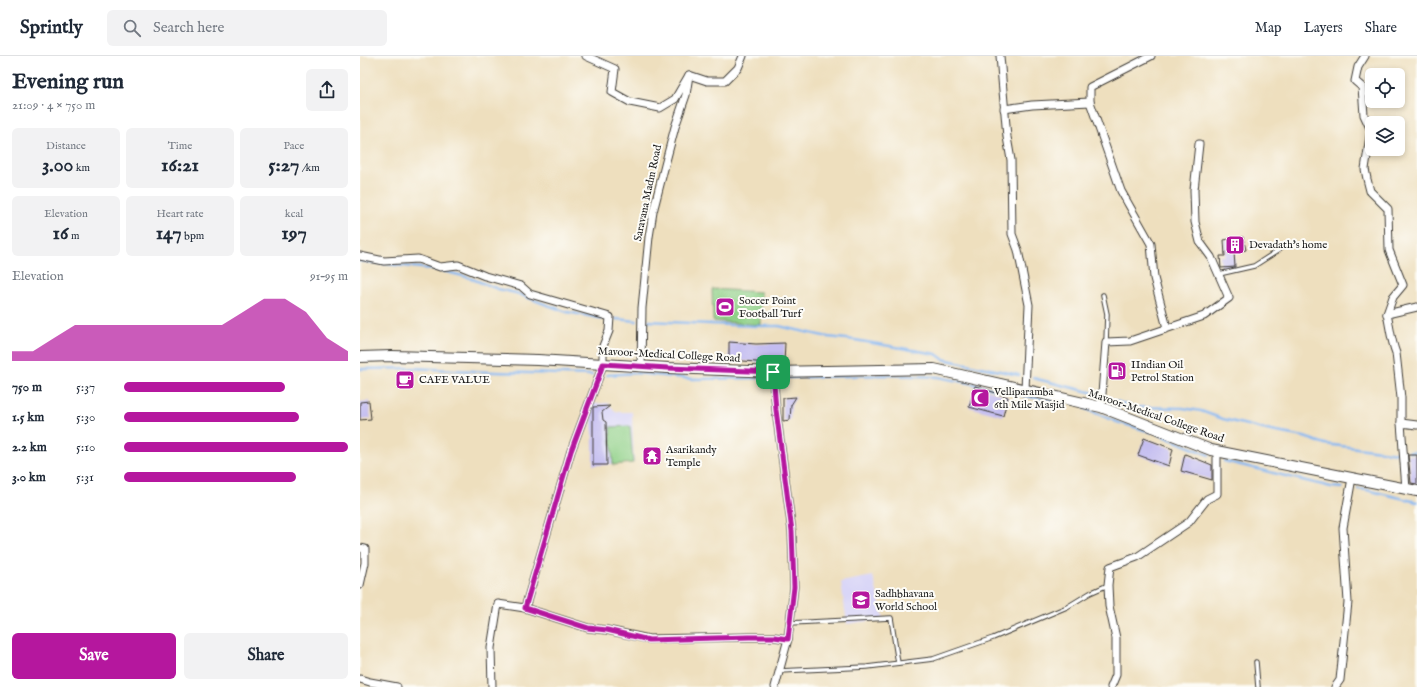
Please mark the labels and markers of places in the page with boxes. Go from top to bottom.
building icon: Devadath's home [1224,234,1246,256]
place label: Devadath's home [1249,238,1327,252]
place label: Soccer Point Football Turf [739,294,803,321]
sports icon: Soccer Point Football Turf [714,296,736,318]
pin [756,355,790,389]
place label: IIndian Oil Petrol Station [1131,358,1194,385]
fuel station icon: IIndian Oil Petrol Station [1106,360,1128,382]
cafe icon: CAFE VALUE [394,369,416,391]
place label: CAFE VALUE [419,373,490,387]
place label: Velliparamba 6th Mile Masjid [993,385,1065,412]
mosque icon: Velliparamba 6th Mile Masjid [969,387,991,409]
place label: Asarikandy Temple [665,443,717,470]
temple icon: Asarikandy Temple [641,445,663,467]
place label: Sadhbhavana World School [875,587,937,614]
school or university icon: Sadhbhavana World School [850,589,872,611]

